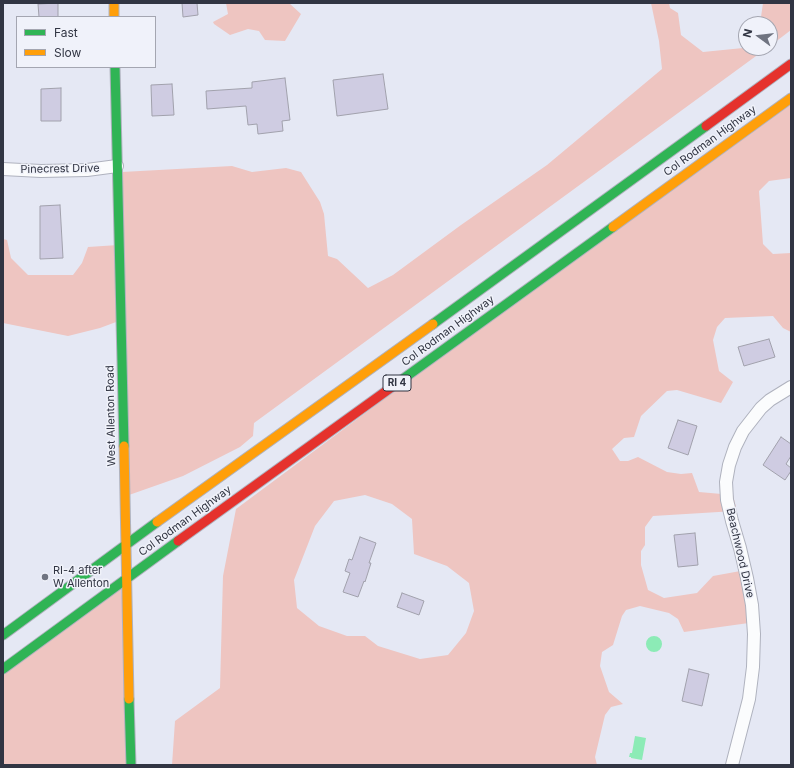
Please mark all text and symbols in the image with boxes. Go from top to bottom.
legend [16,16,156,68]
north arrow [738,16,778,56]
text: Fast [54,25,78,40]
text: N [740,27,755,39]
text: Slow [54,45,81,60]
street label: Col Rodman Highway [661,103,759,179]
street label: Pinecrest Drive [20,162,100,176]
street label: Col Rodman Highway [399,293,497,369]
street label: West Allenton Road [104,365,118,467]
road number: RI 4 [383,375,411,391]
street label: Col Rodman Highway [136,483,234,559]
street label: Beachwood Drive [723,507,757,599]
place label: RI-4 after W Allenton [53,564,109,590]
marker: RI-4 after W Allenton [40,572,50,582]

